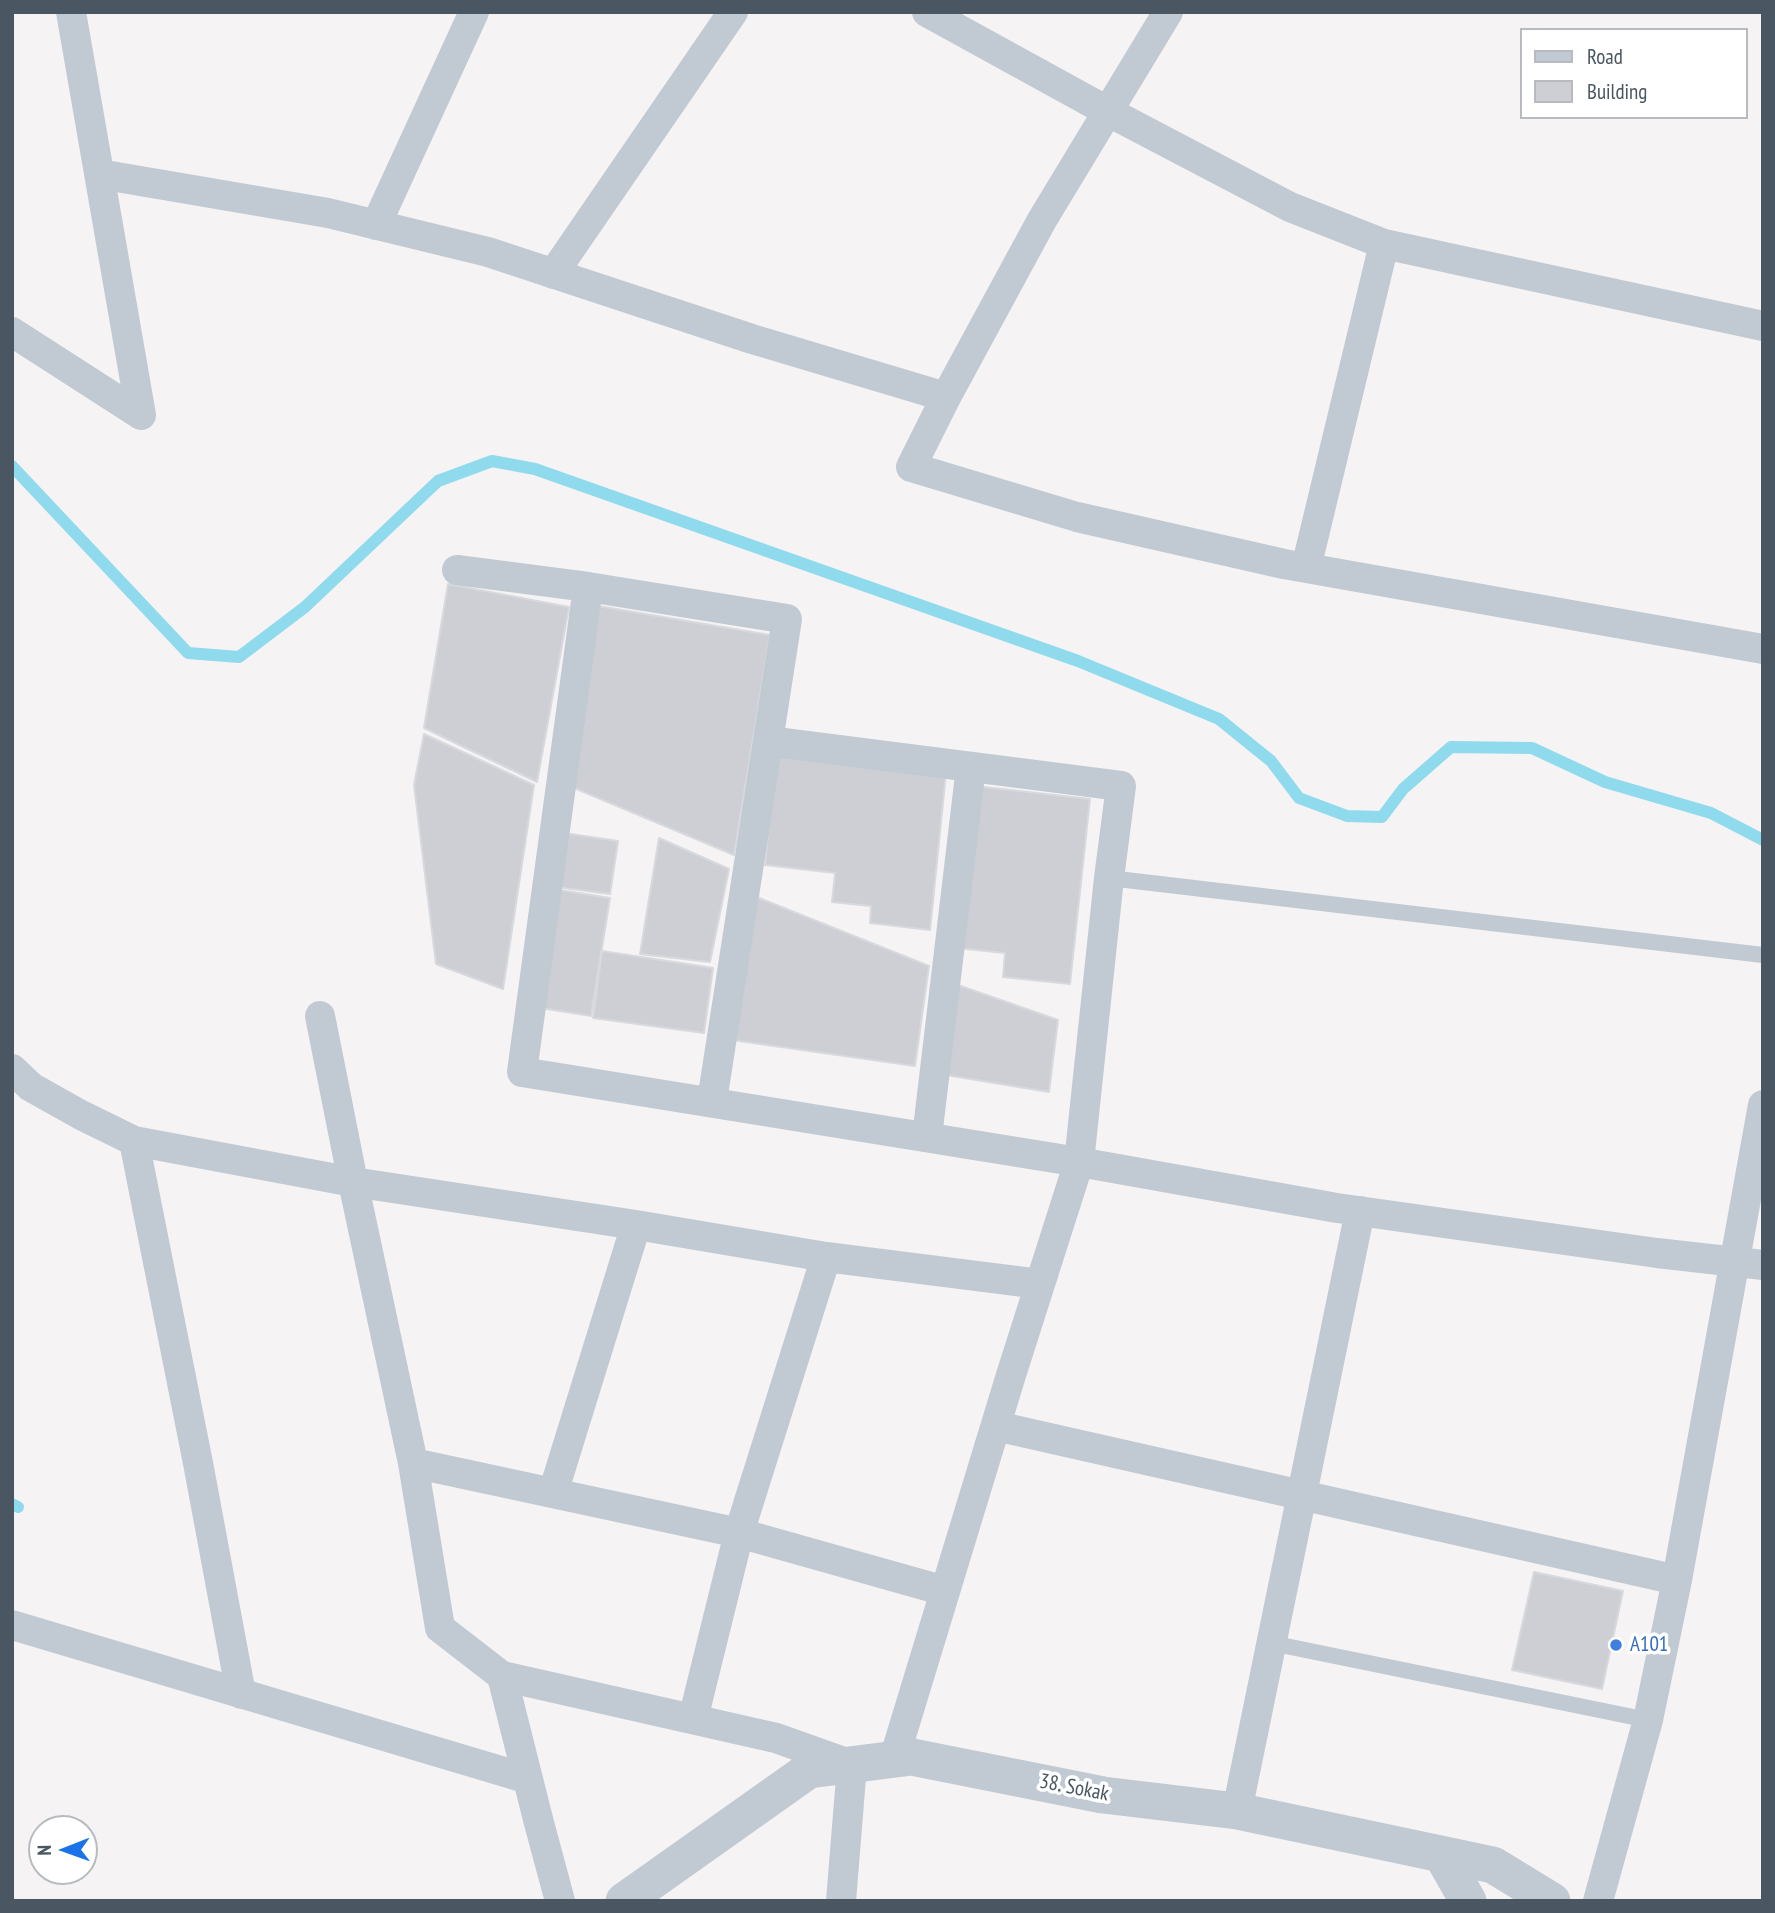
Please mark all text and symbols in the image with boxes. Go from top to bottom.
legend [1520,28,1747,119]
text: Road [1587,43,1623,70]
text: Building [1587,78,1647,105]
place label: A101 [1630,1632,1668,1658]
marker: A101 [1608,1637,1624,1653]
street label: 38. Sokak [1037,1769,1111,1807]
north arrow [28,1815,98,1885]
text: N [32,1845,56,1856]

